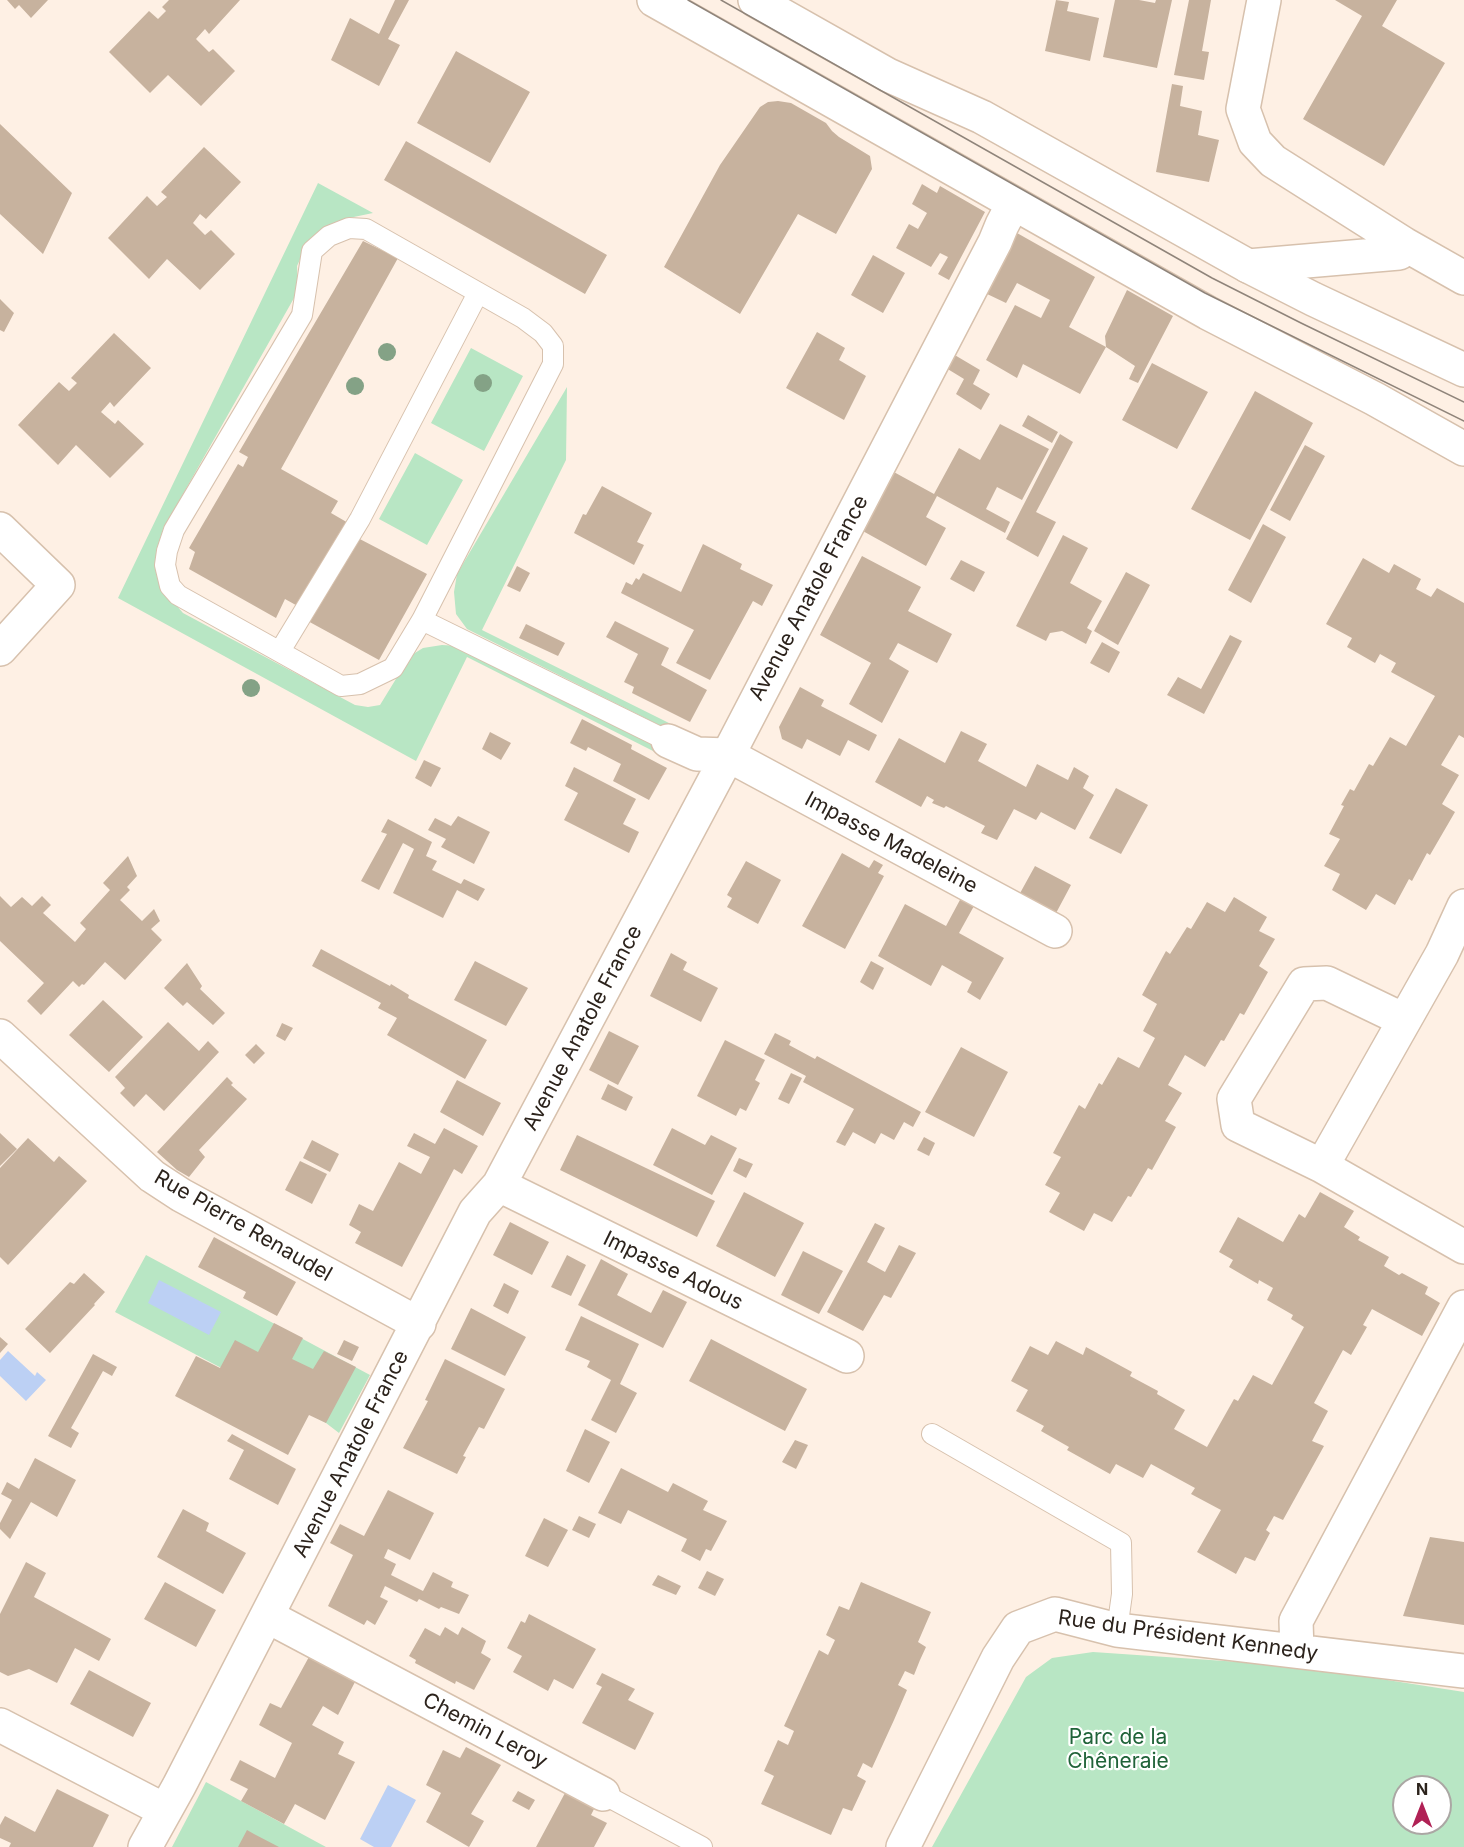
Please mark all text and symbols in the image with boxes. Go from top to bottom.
street label: Avenue Anatole France [744,491,874,705]
street label: Impasse Madeleine [800,787,982,899]
street label: Avenue Anatole France [518,921,648,1135]
street label: Rue Pierre Renaudel [150,1165,336,1287]
street label: Impasse Adous [599,1226,747,1316]
street label: Avenue Anatole France [288,1346,414,1562]
street label: Rue du Président Kennedy [1056,1605,1320,1667]
street label: Chemin Leroy [418,1688,552,1774]
park label: Parc de la Chêneraie [1067,1725,1169,1775]
north arrow [1392,1775,1452,1835]
text: N [1416,1779,1428,1799]

